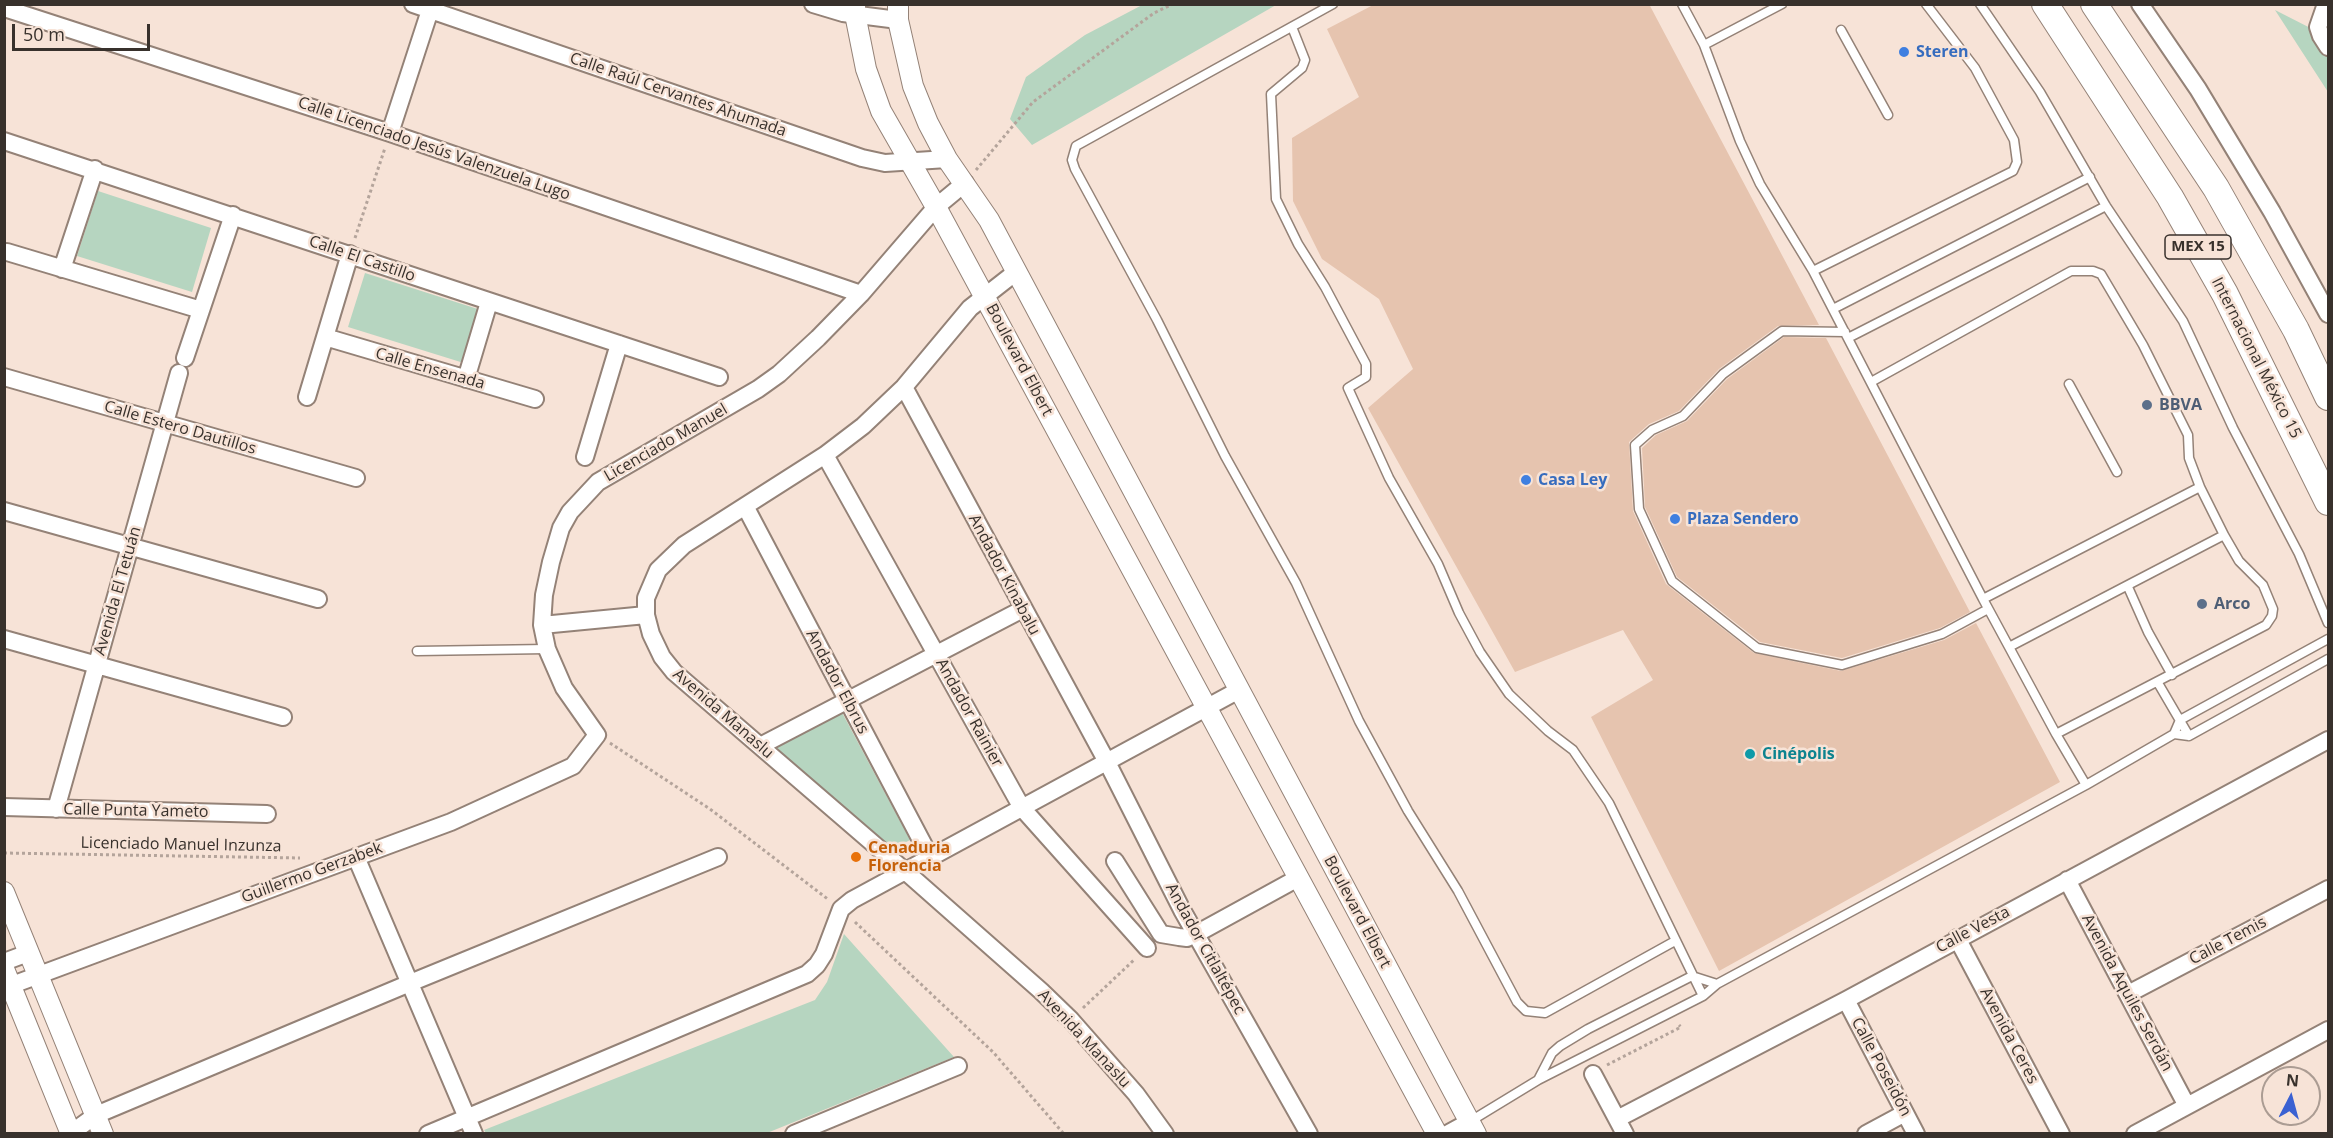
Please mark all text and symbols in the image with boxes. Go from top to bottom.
scale bar [15,12,153,50]
text: 50 m [23,22,65,46]
place label: Steren [1916,42,1968,62]
marker: Steren [1897,45,1911,59]
street label: Calle Raúl Cervantes Ahumada [567,49,789,141]
street label: Calle Licenciado Jesús Valenzuela Lugo [295,93,573,205]
street label: Calle El Castillo [306,232,418,286]
road number: MEX 15 [2165,235,2231,259]
street label: Internacional México 15 [2207,274,2305,442]
street label: Boulevard Elbert [981,301,1057,419]
street label: Calle Ensenada [373,344,487,394]
place label: BBVA [2159,395,2202,415]
street label: Calle Estero Dautillos [102,397,258,459]
marker: BBVA [2140,398,2154,412]
street label: Licenciado Manuel [601,400,731,486]
place label: Casa Ley [1538,470,1607,490]
marker: Casa Ley [1519,473,1533,487]
place label: Plaza Sendero [1687,509,1799,529]
street label: Andador Kinabalu [964,511,1044,639]
marker: Plaza Sendero [1668,512,1682,526]
street label: Avenida El Tetuán [90,524,146,658]
place label: Arco [2214,594,2250,614]
marker: Arco [2195,597,2209,611]
street label: Andador Elbrus [801,627,873,737]
street label: Andador Rainier [931,655,1007,771]
street label: Avenida Manaslu [669,665,777,763]
place label: Cinépolis [1762,744,1835,764]
marker: Cinépolis [1743,747,1757,761]
street label: Calle Punta Yameto [63,800,209,822]
street label: Licenciado Manuel Inzunza [80,834,282,856]
place label: Cenaduria Florencia [868,838,950,876]
street label: Guillermo Gerzabek [239,839,385,907]
marker: Cenaduria Florencia [849,850,863,864]
street label: Boulevard Elbert [1319,853,1395,971]
street label: Andador Citlaltépec [1161,880,1249,1018]
street label: Calle Vesta [1933,903,2013,957]
street label: Avenida Aquiles Serdán [2077,911,2177,1075]
street label: Calle Temis [2186,913,2270,969]
street label: Avenida Ceres [1976,985,2042,1087]
street label: Avenida Manaslu [1034,986,1134,1092]
street label: Calle Poseidón [1847,1014,1915,1120]
north arrow [2261,1066,2321,1126]
text: N [2285,1068,2300,1092]

